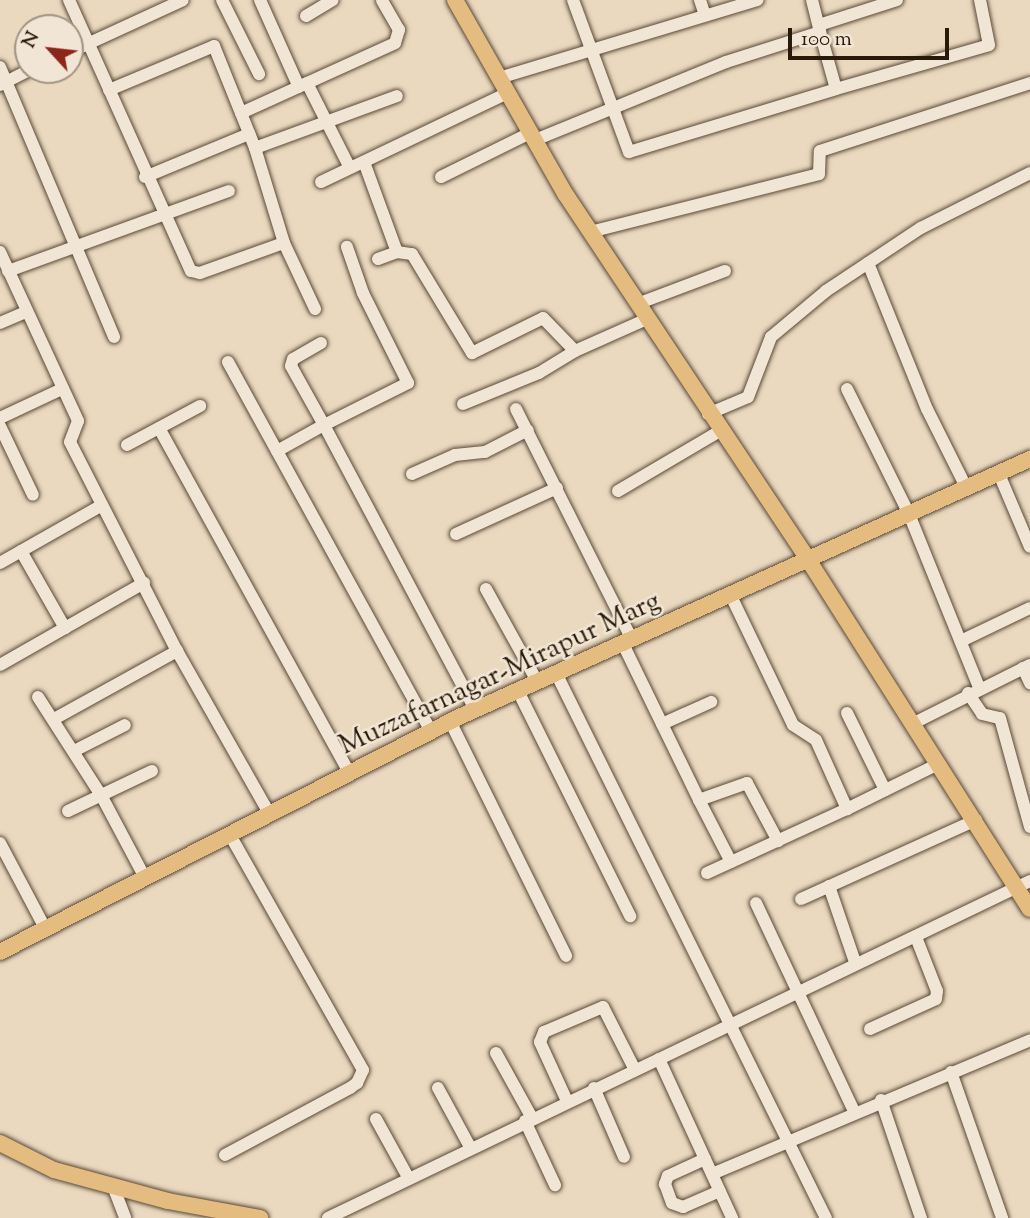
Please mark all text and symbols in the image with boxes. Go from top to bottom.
north arrow [14,14,84,84]
scale bar [792,14,953,58]
text: 100 m [801,25,852,55]
text: N [16,27,47,53]
street label: Muzzafarnagar-Mirapur Marg [334,585,666,763]

